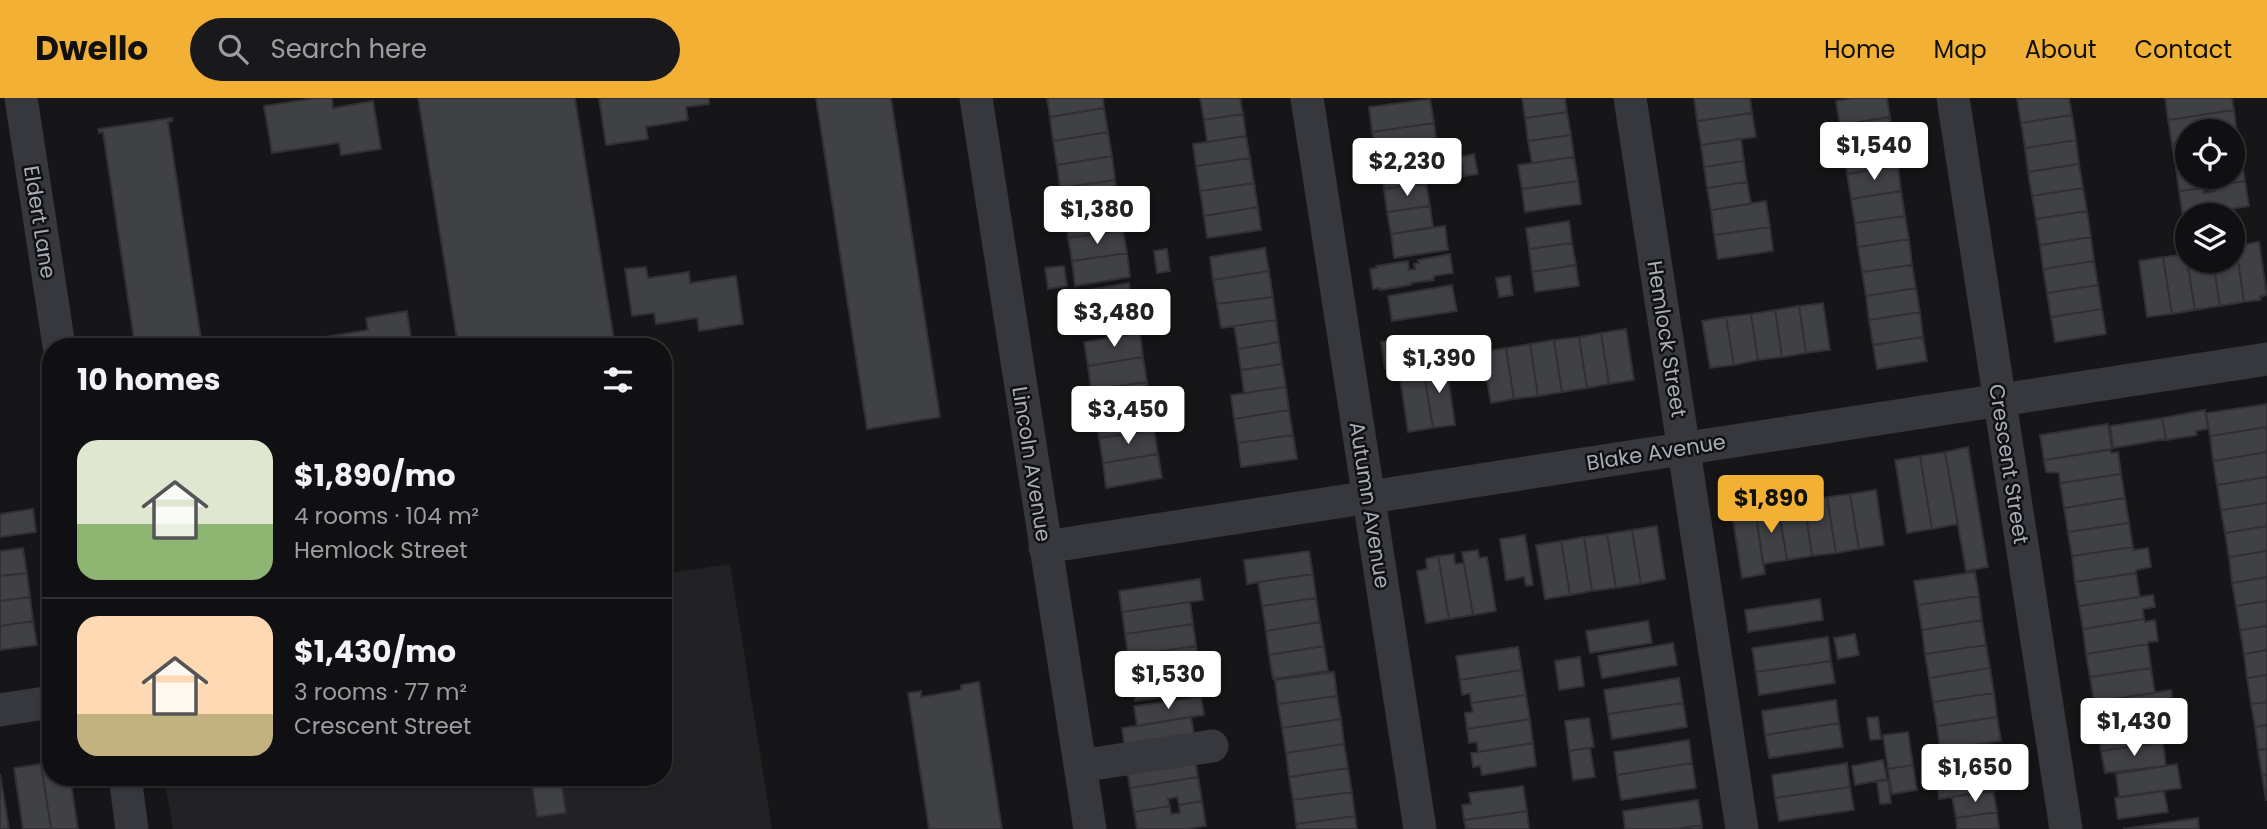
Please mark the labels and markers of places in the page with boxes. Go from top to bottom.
pin: $1,540 [1817,122,1931,182]
pin: $2,230 [1350,139,1464,198]
pin: $1,380 [1040,186,1154,246]
pin: $3,480 [1057,289,1171,349]
pin: $1,390 [1382,336,1496,395]
pin: $3,450 [1071,386,1185,446]
pin: $1,890 [1714,476,1828,535]
pin: $1,530 [1111,652,1225,711]
pin: $1,430 [2077,698,2191,758]
pin: $1,650 [1918,744,2032,804]

